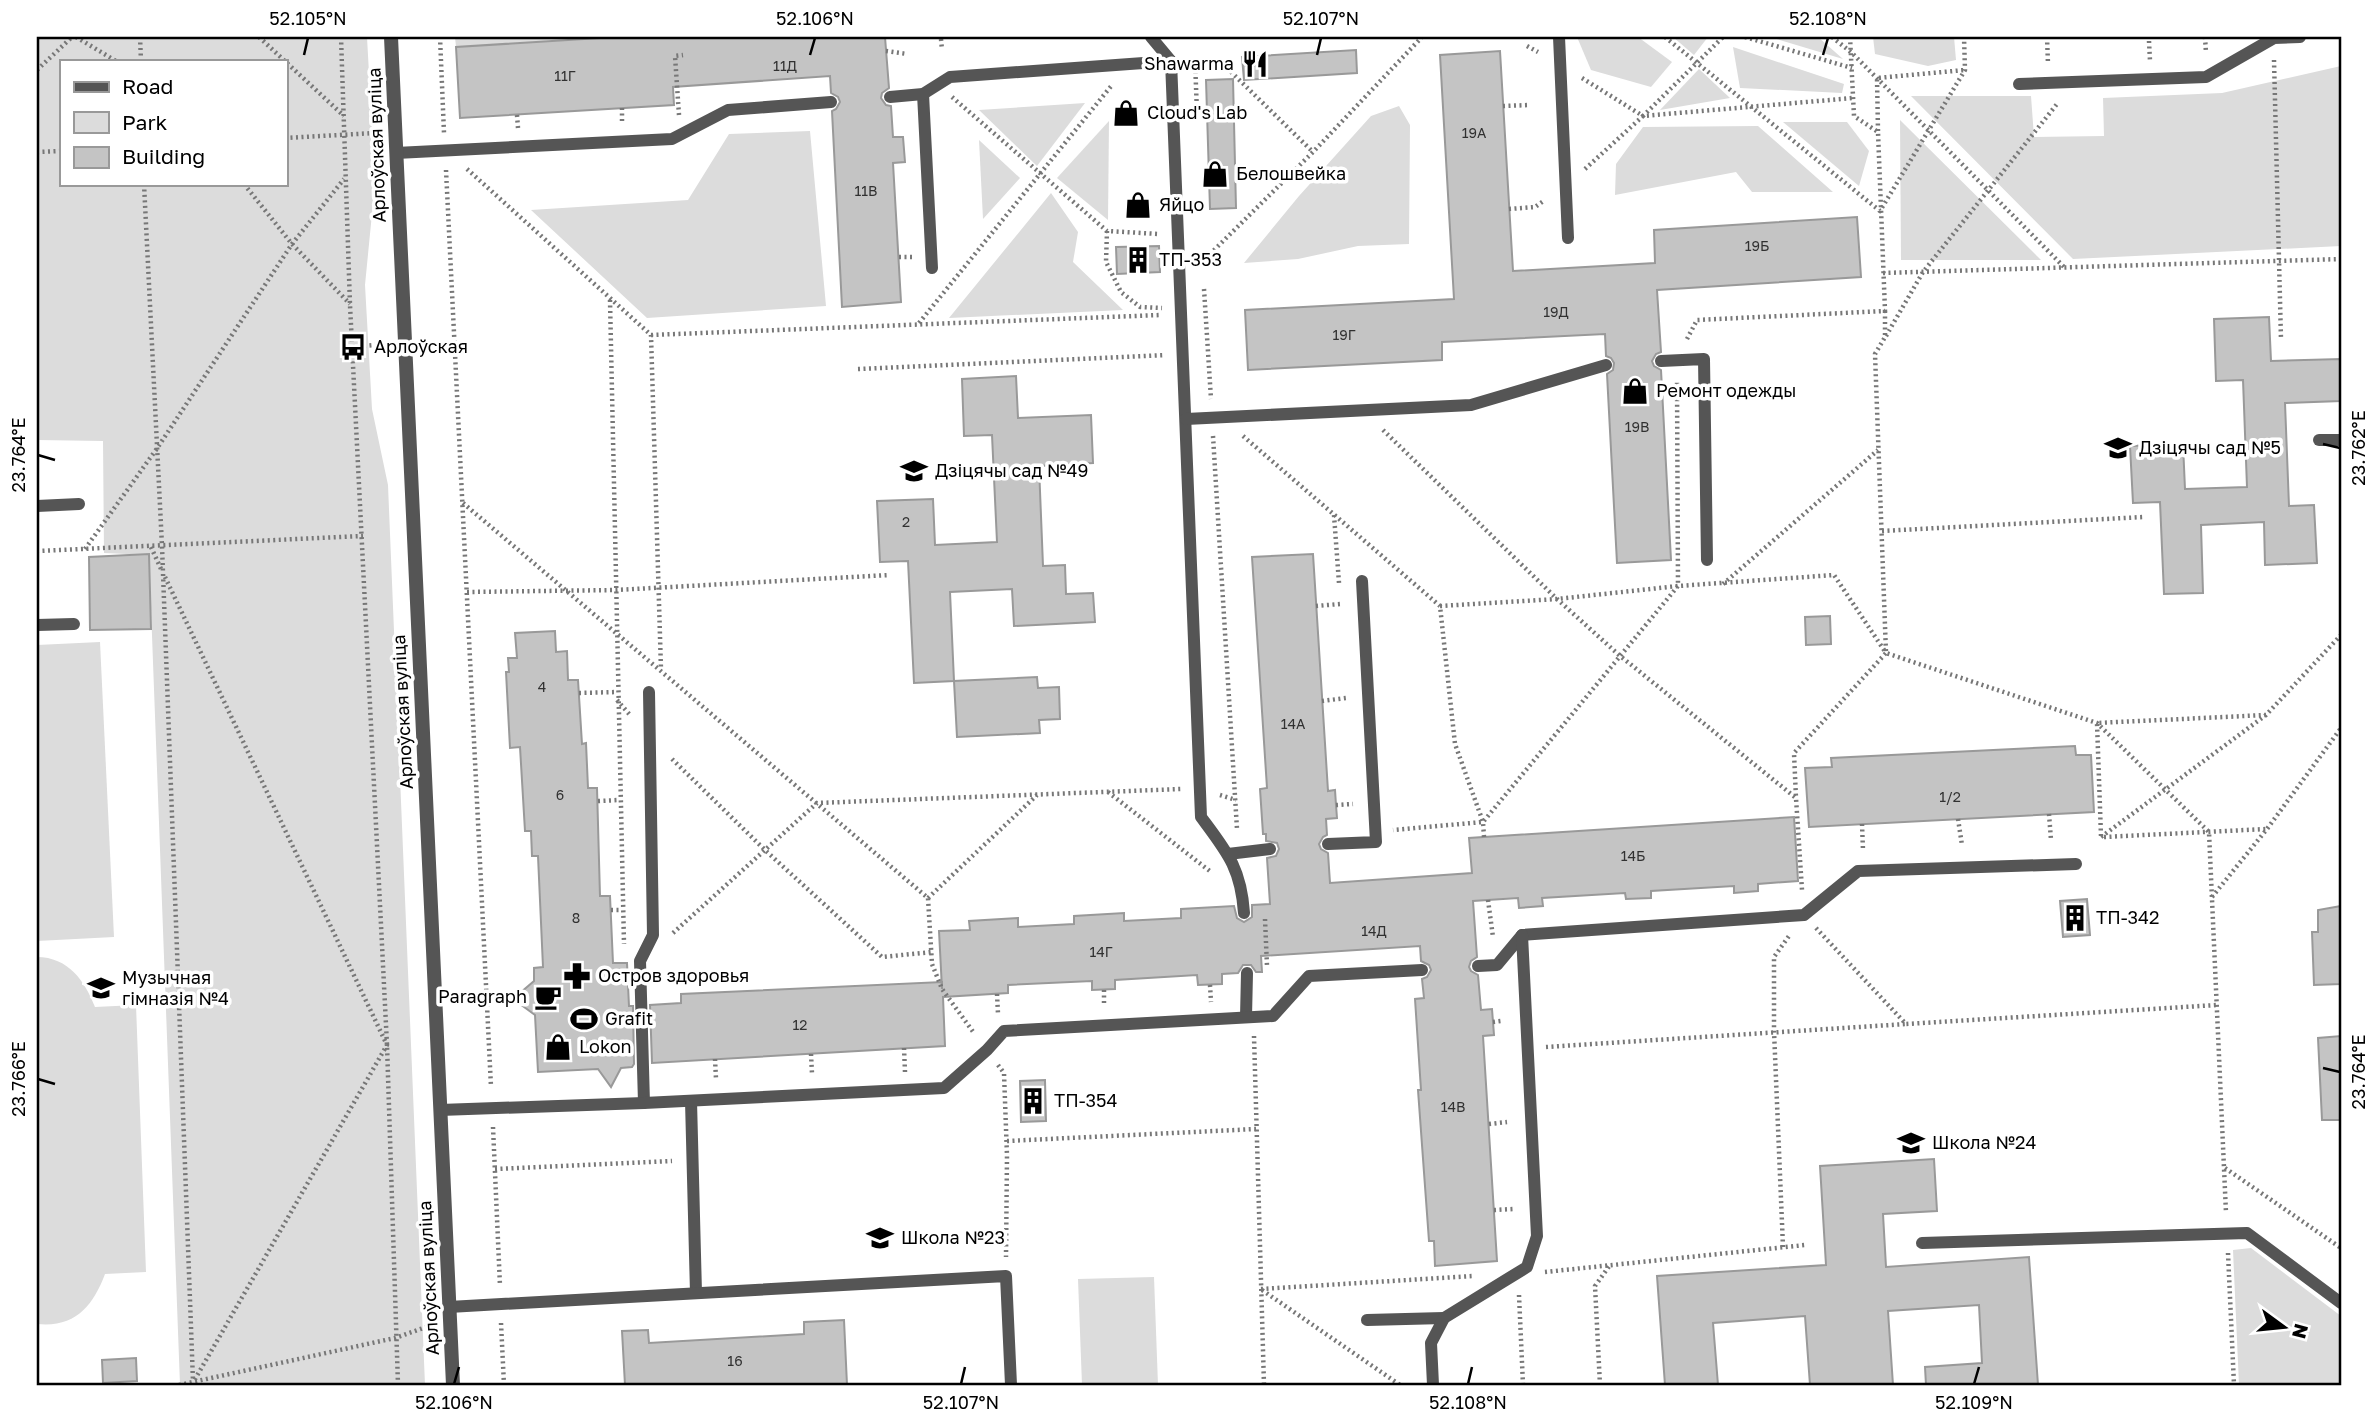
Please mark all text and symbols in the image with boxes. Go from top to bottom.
text: 52.105°N [269,7,347,29]
text: 52.106°N [776,7,854,29]
text: 52.107°N [1283,7,1359,29]
text: 52.108°N [1789,7,1867,29]
restaurant icon: Shawarma [1240,49,1270,79]
place label: Shawarma [1144,52,1234,74]
house number: 11Д [773,57,797,74]
legend [60,60,287,186]
street label: Арлоўская вуліца [362,67,390,223]
house number: 11Г [554,67,576,84]
text: Road [122,73,173,99]
shop icon: Cloud's Lab [1111,98,1141,128]
place label: Cloud's Lab [1147,101,1247,123]
text: Park [122,109,168,135]
house number: 19А [1462,124,1487,141]
text: Building [122,143,205,169]
shop icon: Белошвейка [1200,159,1230,189]
place label: Белошвейка [1236,162,1346,184]
house number: 11В [855,182,877,199]
shop icon: Яйцо [1123,190,1153,220]
place label: Яйцо [1159,193,1204,215]
house number: 19Б [1745,237,1769,254]
building icon: ТП-353 [1123,245,1153,275]
place label: ТП-353 [1159,248,1222,270]
house number: 19Д [1543,303,1569,320]
house number: 19Г [1332,326,1356,343]
bus stop icon: Арлоўская [338,332,368,362]
place label: Арлоўская [374,335,468,357]
shop icon: Ремонт одежды [1620,376,1650,406]
place label: Ремонт одежды [1656,379,1796,401]
text: 23.762°E [2347,410,2369,486]
text: 23.764°E [7,418,29,492]
house number: 19В [1625,418,1649,435]
school or university icon: Дзіцячы сад №5 [2103,433,2133,463]
place label: Дзіцячы сад №5 [2139,436,2281,458]
school or university icon: Дзіцячы сад №49 [899,456,929,486]
place label: Дзіцячы сад №49 [935,459,1088,481]
house number: 2 [902,513,910,530]
street label: Арлоўская вуліца [387,634,417,790]
house number: 4 [538,678,546,695]
house number: 14А [1281,715,1306,732]
house number: 6 [556,786,564,803]
house number: 1/2 [1939,788,1961,805]
house number: 14Б [1621,847,1645,864]
building icon: ТП-342 [2060,903,2090,933]
place label: ТП-342 [2096,906,2159,928]
house number: 8 [572,909,580,926]
house number: 14Д [1361,922,1387,939]
house number: 14Г [1089,943,1113,960]
pharmacy icon: Остров здоровья [562,961,592,991]
place label: Остров здоровья [598,964,749,986]
place label: Музычная гімназія №4 [122,966,229,1009]
school or university icon: Музычная гімназія №4 [86,973,116,1003]
cafe icon: Paragraph [533,982,563,1012]
place label: Paragraph [438,985,527,1007]
sports icon: Grafit [569,1004,599,1034]
place label: Grafit [605,1007,653,1029]
house number: 12 [793,1016,807,1033]
shop icon: Lokon [543,1032,573,1062]
place label: Lokon [579,1035,632,1057]
text: 23.764°E [2347,1035,2369,1109]
text: 23.766°E [7,1041,29,1117]
building icon: ТП-354 [1018,1086,1048,1116]
place label: ТП-354 [1054,1089,1117,1111]
house number: 14В [1441,1098,1465,1115]
school or university icon: Школа №24 [1896,1128,1926,1158]
place label: Школа №24 [1932,1131,2036,1153]
street label: Арлоўская вуліца [413,1200,443,1356]
school or university icon: Школа №23 [865,1223,895,1253]
place label: Школа №23 [901,1226,1005,1248]
north arrow [2248,1292,2318,1362]
text: N [2288,1322,2314,1341]
house number: 16 [727,1352,743,1369]
text: 52.106°N [415,1391,493,1413]
text: 52.107°N [923,1391,999,1413]
text: 52.108°N [1429,1391,1507,1413]
text: 52.109°N [1935,1391,2013,1413]

